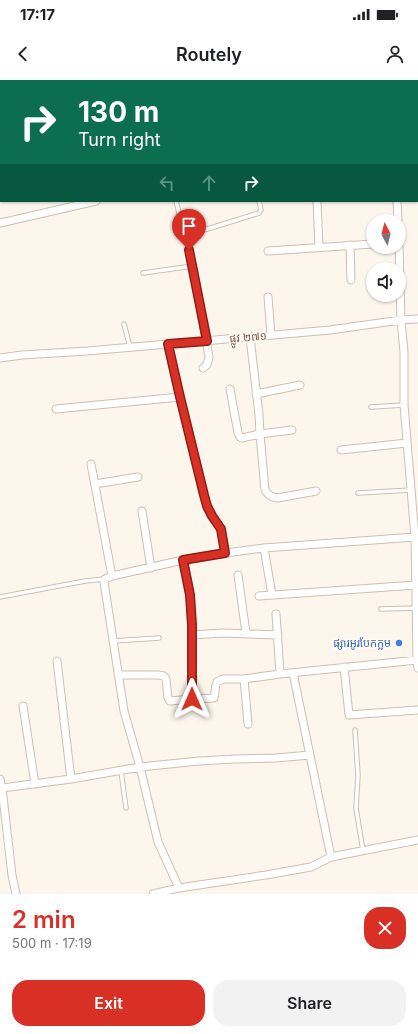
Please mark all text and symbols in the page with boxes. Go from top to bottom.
text: 17:17 [20,5,55,24]
icon: back [12,43,34,65]
icon: person [384,43,406,65]
text: Routely [176,44,242,65]
text: 130 m [78,95,159,129]
icon: right [12,96,64,148]
text: Turn right [78,129,161,150]
icon: left [156,172,178,194]
icon: ahead [198,172,220,194]
icon: right [240,172,262,194]
pin [172,209,206,250]
north arrow [366,214,406,254]
map controls [366,214,406,302]
icon: arrive [178,215,200,237]
button: sound [366,262,406,302]
street label: ផ្លូវ ២៧១ [229,328,268,349]
place label: ផ្សារអូរបែកក្អម [333,636,391,650]
marker: ផ្សារអូរបែកក្អម [394,638,404,648]
position arrow [171,678,213,720]
text: 2 min [12,905,76,934]
button: close [364,907,406,949]
text: 500 m · 17:19 [12,935,92,951]
button: Exit [12,980,205,1026]
button: Share [213,980,406,1026]

